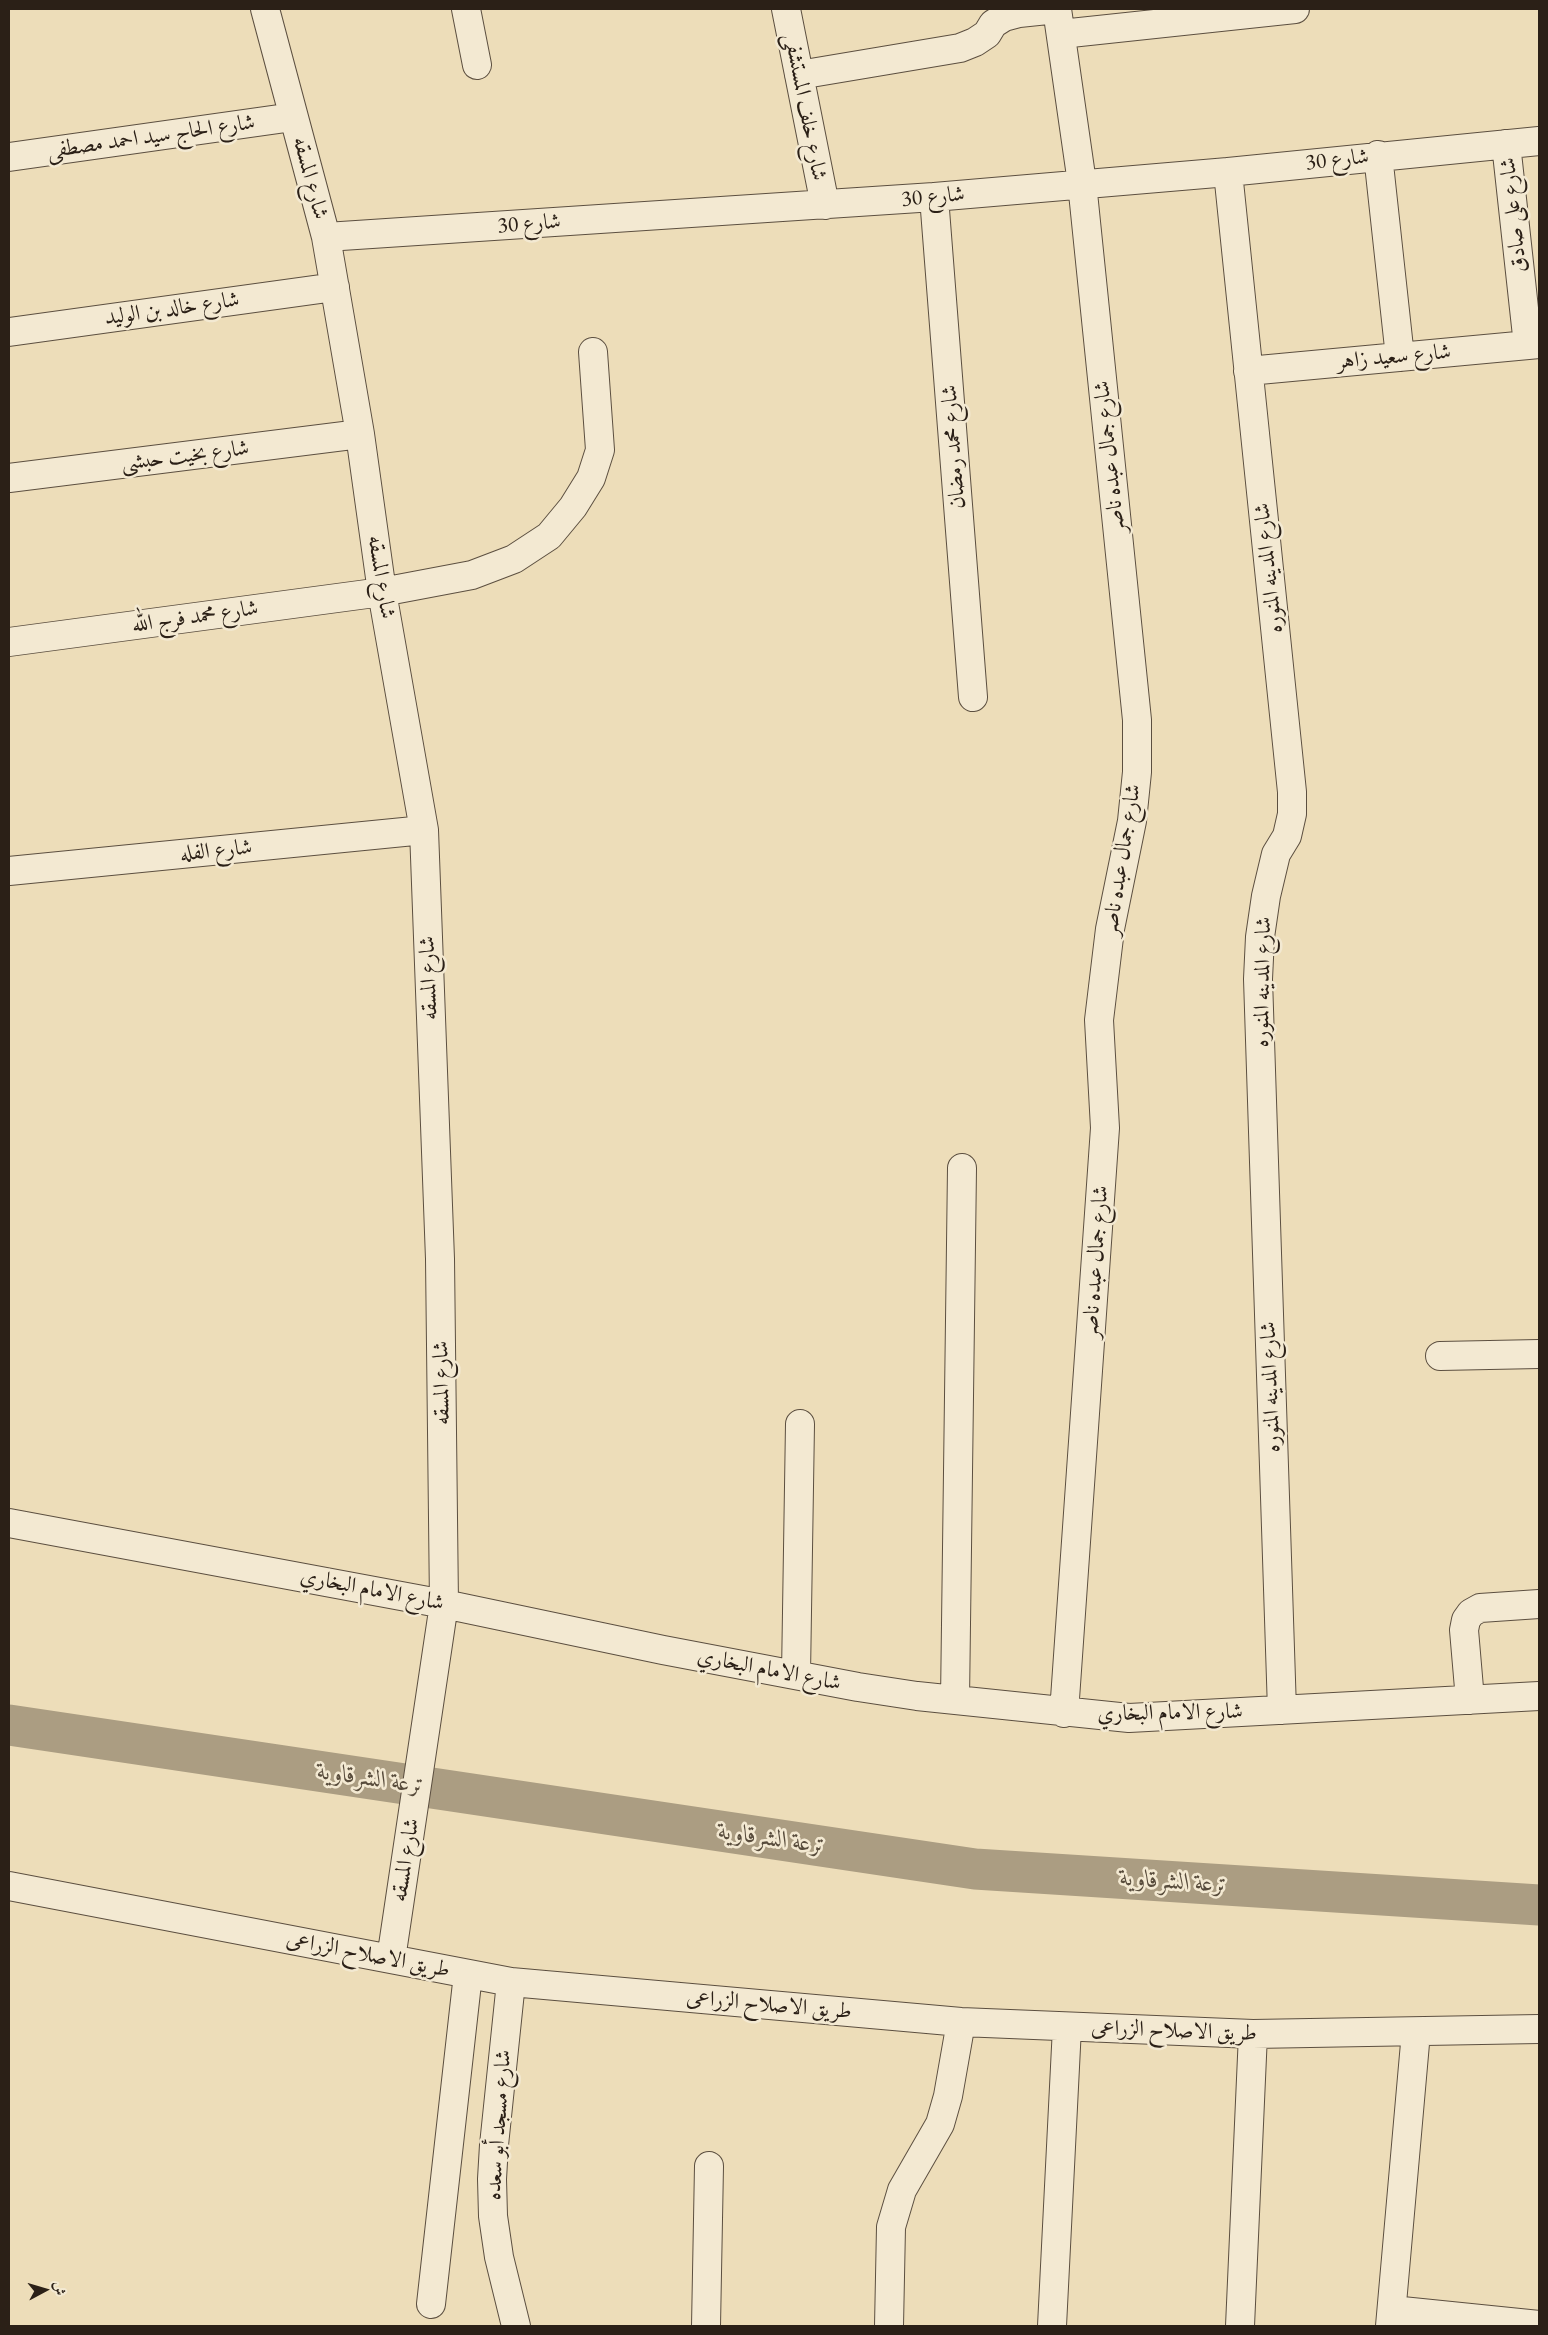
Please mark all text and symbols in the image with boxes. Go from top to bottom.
street label: شارع خلف المستشفى [778,31,832,183]
street label: شارع الحاج سيد احمد مصطفى [45,109,257,165]
street label: شارع المسقه [286,134,334,222]
street label: شارع 30 [1304,144,1370,176]
street label: شارع على صادق [1495,156,1533,274]
street label: شارع 30 [900,181,966,213]
street label: شارع 30 [496,209,562,239]
street label: شارع خالد بن الوليد [103,286,241,332]
street label: شارع سعيد زاهر [1336,339,1452,375]
street label: شارع جمال عبده ناصر [1089,379,1131,535]
street label: شارع محمد رمضان [936,384,972,510]
street label: شارع بخيت حبشى [119,435,251,477]
street label: شارع المدينه المنوره [1249,502,1289,634]
street label: شارع المسقه [361,533,401,621]
street label: شارع محمد فرج الله [130,595,260,639]
street label: شارع جمال عبده ناصر [1097,782,1147,938]
street label: شارع الفله [179,834,253,868]
street label: شارع المدينه المنوره [1249,916,1277,1048]
street label: شارع المسقه [414,935,444,1021]
street label: شارع جمال عبده ناصر [1077,1185,1115,1339]
street label: شارع المدينه المنوره [1256,1321,1286,1453]
street label: شارع المسقه [428,1341,456,1425]
street label: شارع الامام البخاري [298,1563,446,1617]
street label: شارع الامام البخاري [695,1643,843,1697]
street label: شارع الامام البخاري [1097,1699,1243,1727]
water label: ترعة الشرقاوية [315,1757,427,1801]
street label: شارع المسقه [386,1816,426,1904]
water label: ترعة الشرقاوية [716,1817,828,1861]
water label: ترعة الشرقاوية [1119,1864,1229,1900]
street label: طريق الاصلاح الزراعى [284,1926,452,1984]
street label: طريق الاصلاح الزراعى [685,1985,853,2025]
street label: طريق الاصلاح الزراعى [1091,2015,1257,2047]
street label: شارع مسجد أبو سعده [481,2049,517,2201]
north arrow [20,2265,70,2315]
text: ش [50,2281,70,2296]

